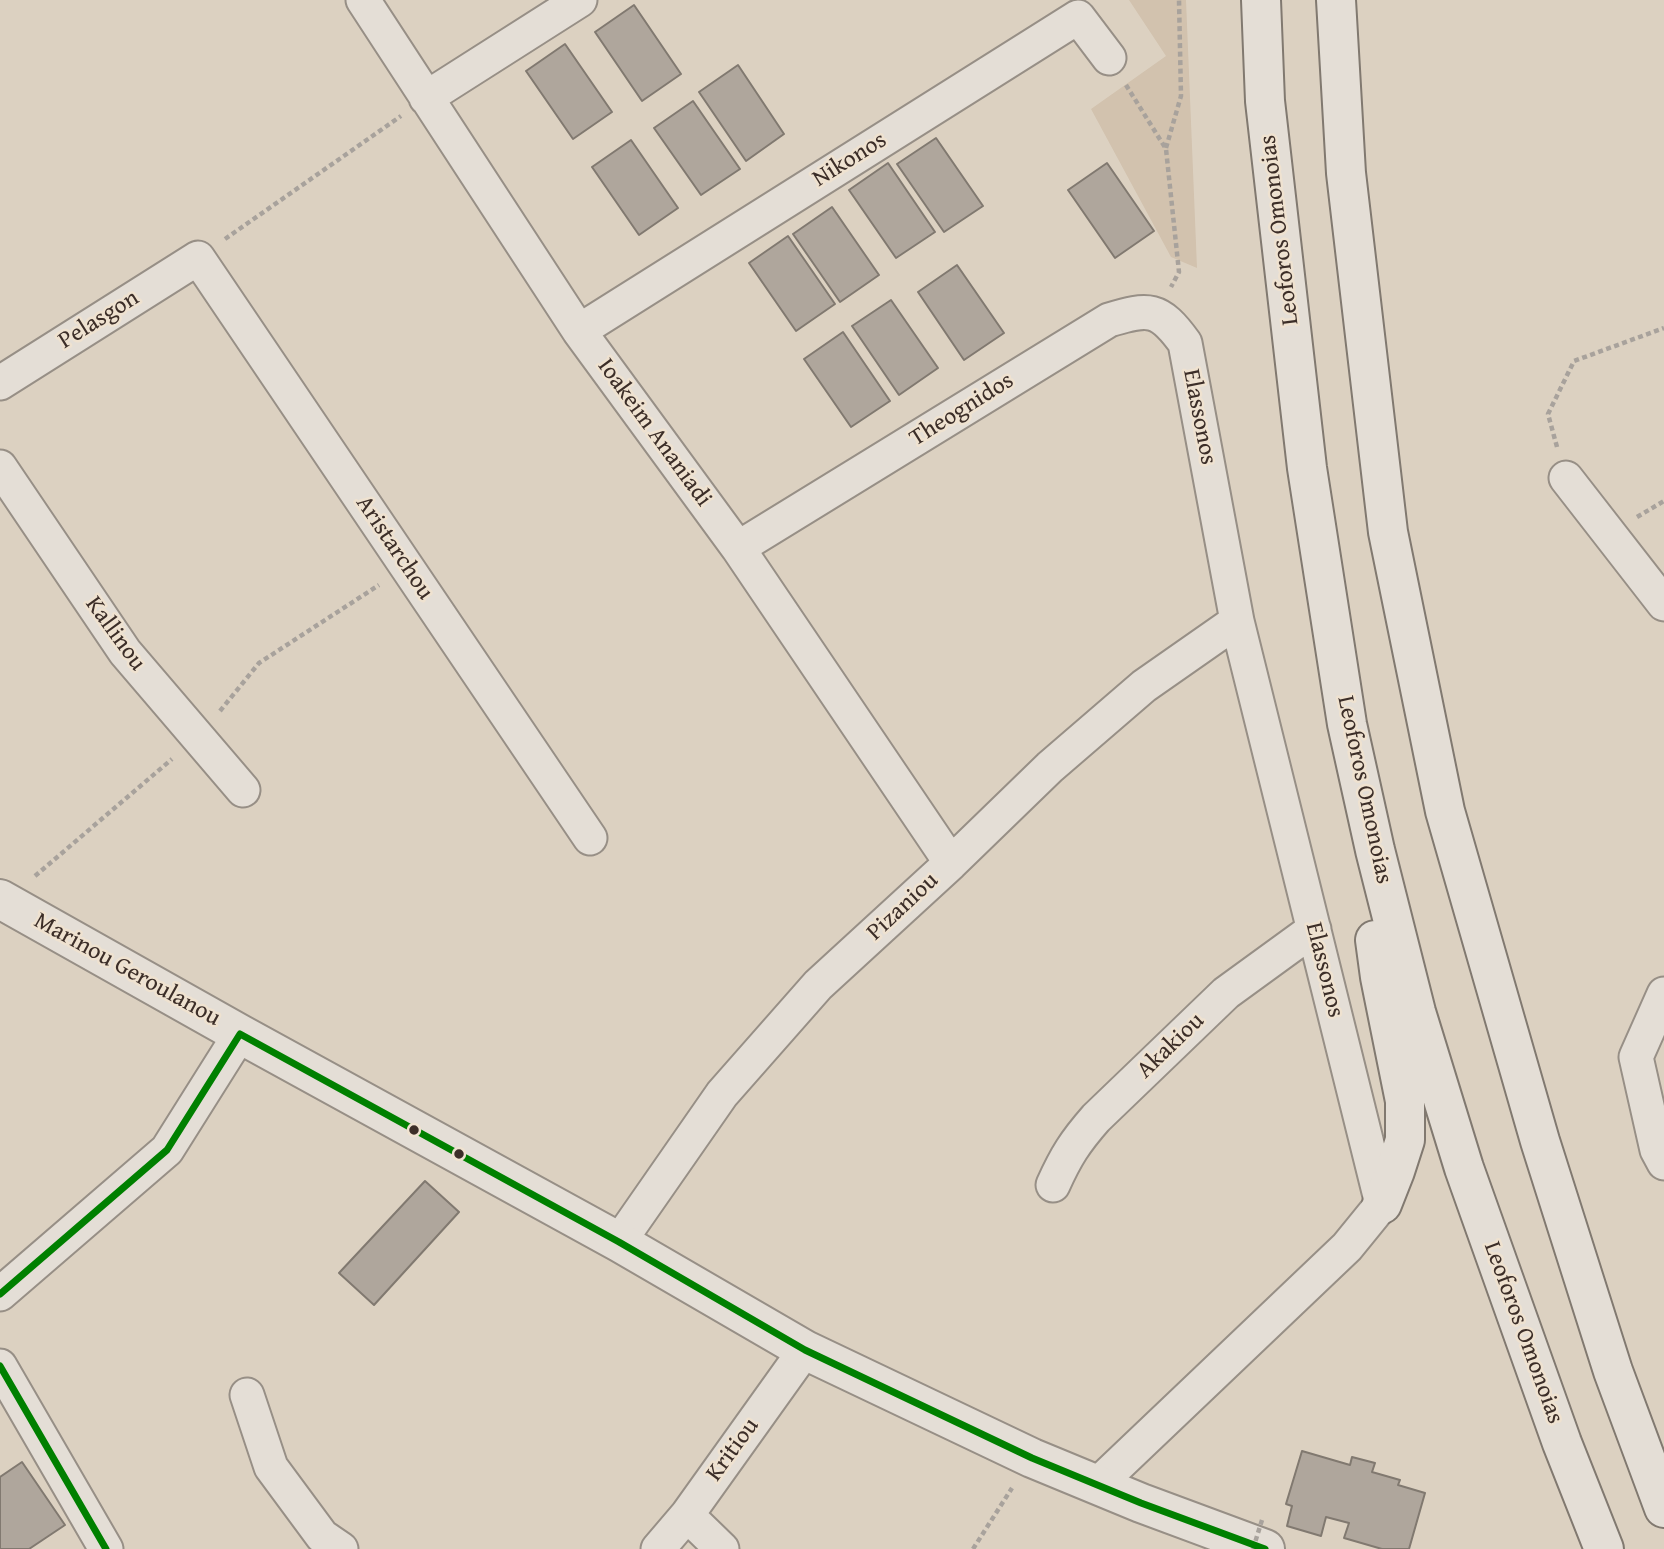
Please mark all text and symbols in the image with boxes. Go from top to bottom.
street label: Nikonos [808,126,892,194]
street label: Leoforos Omonoias [1254,133,1306,327]
street label: Pelasgon [53,284,145,356]
street label: Ioakeim Ananiadi [591,353,717,513]
street label: Theognidos [905,367,1019,453]
street label: Elassonos [1176,367,1222,467]
street label: Aristarchou [349,491,439,605]
street label: Kallinou [79,591,151,677]
street label: Leoforos Omonoias [1330,693,1398,887]
street label: Pizaniou [861,867,945,947]
street label: Marinou Geroulanou [29,907,225,1033]
street label: Elassonos [1298,920,1350,1020]
street label: Akakiou [1131,1007,1211,1085]
unlabelled marker [407,1123,421,1137]
unlabelled marker [452,1147,466,1161]
street label: Leoforos Omonoias [1477,1238,1569,1428]
street label: Kritiou [700,1413,766,1487]

